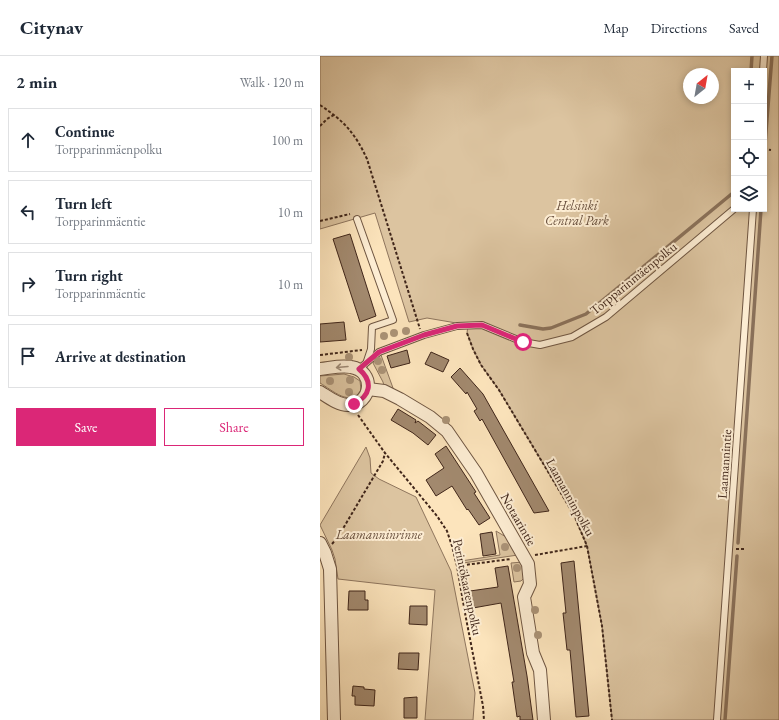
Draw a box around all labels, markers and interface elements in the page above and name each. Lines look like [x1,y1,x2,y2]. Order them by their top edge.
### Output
text: Citynav [20,15,83,40]
text: Map [603,19,629,37]
text: Directions [651,19,707,37]
text: Saved [729,19,759,37]
north arrow [683,68,719,104]
map controls [731,68,767,212]
button: + [731,68,767,104]
text: 2 min [16,71,57,93]
text: Walk · 120 m [240,74,304,91]
button: − [731,104,767,140]
text: Continue [55,122,115,141]
icon: ahead [17,129,39,151]
text: 100 m [272,132,303,149]
button: locate [731,140,767,176]
text: Torpparinmäenpolku [55,141,162,158]
button: layers [731,176,767,212]
text: Turn left [55,194,112,213]
park label: Helsinki Central Park [545,197,609,229]
icon: left [17,201,39,223]
text: 10 m [278,204,303,221]
text: Torpparinmäentie [55,213,146,230]
street label: Torpparinmäenpolku [586,238,680,319]
text: Turn right [55,266,123,285]
icon: right [17,273,39,295]
text: 10 m [278,276,303,293]
text: Torpparinmäentie [55,285,146,302]
route start [514,333,532,351]
icon: arrive [17,345,39,367]
text: Arrive at destination [55,347,186,366]
one-way arrow [336,364,349,371]
route end [345,395,363,413]
button: Save [16,408,156,446]
button: Share [164,408,304,446]
street label: Laamannintie [714,429,735,499]
street label: Laamanninpolku [542,455,599,539]
street label: Notaarintie [497,490,540,549]
park label: Laamanninrinne [335,526,423,543]
street label: Perintökaarenpolku [449,537,486,637]

